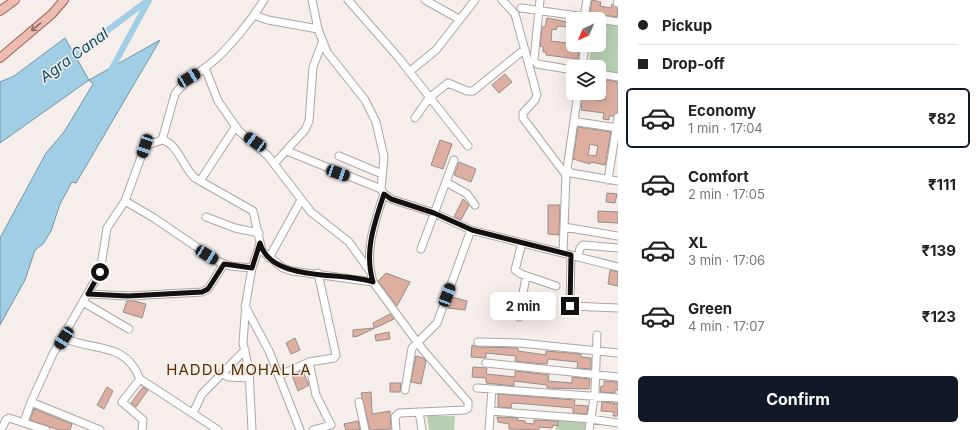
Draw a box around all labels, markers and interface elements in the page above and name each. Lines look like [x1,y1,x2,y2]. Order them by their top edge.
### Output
north arrow [566,12,606,52]
map controls [566,12,606,100]
text: Pickup [662,16,712,35]
one-way arrow [32,22,42,31]
water label: Agra Canal [35,24,112,87]
text: Drop-off [662,54,725,73]
button: layers [566,60,606,100]
car [176,67,202,89]
icon: car [640,100,676,136]
text: Economy [688,101,756,120]
text: ₹82 [928,109,956,128]
text: 1 min · 17:04 [688,120,763,136]
car [242,130,268,154]
car [135,133,155,159]
car [325,163,351,183]
icon: car [640,166,676,202]
text: Comfort [688,167,749,186]
text: ₹111 [928,175,956,194]
text: 2 min · 17:05 [688,186,765,202]
icon: car [640,232,676,268]
text: XL [688,233,708,252]
text: ₹139 [922,241,956,260]
car [194,244,220,266]
text: 3 min · 17:06 [688,252,765,268]
route start [91,263,109,281]
car [437,282,457,308]
callout: 2 min [490,292,556,320]
route end [561,297,579,315]
text: 2 min [506,298,540,314]
icon: car [640,298,676,334]
text: Green [688,299,732,318]
text: ₹123 [922,307,956,326]
text: 4 min · 17:07 [688,318,765,334]
car [52,325,76,351]
district label: HADDU MOHALLA [166,360,312,379]
button: Confirm [638,376,958,422]

